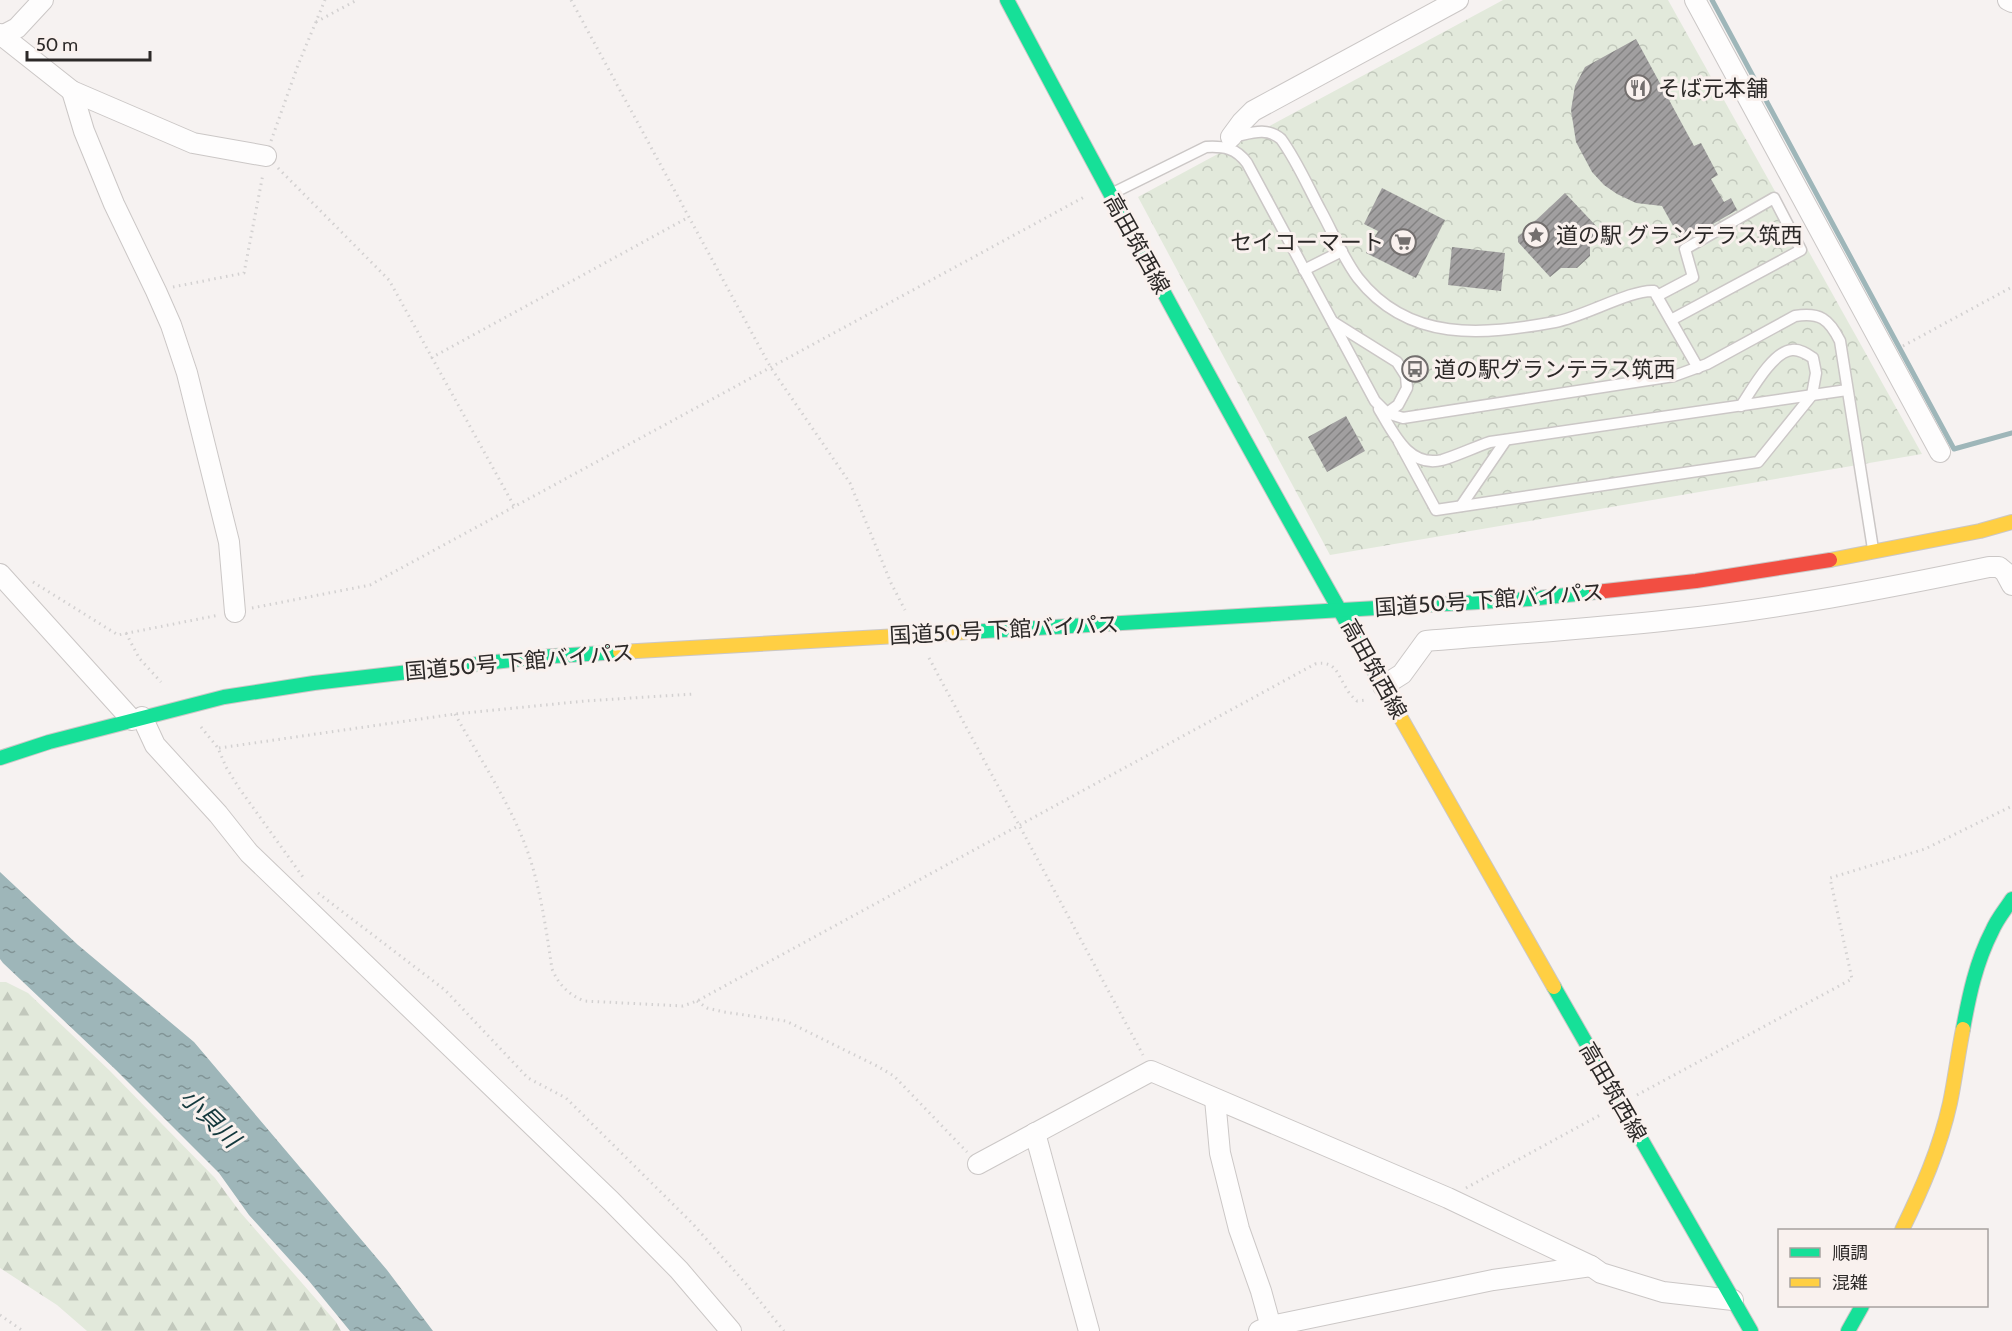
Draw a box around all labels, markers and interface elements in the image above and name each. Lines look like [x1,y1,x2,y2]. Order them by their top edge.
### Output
scale bar [27,24,150,62]
text: 50 m [36,34,78,56]
restaurant icon: そば元本舗 [1623,73,1653,103]
place label: そば元本舗 [1658,75,1768,102]
street label: 高田筑西線 [1099,189,1175,299]
place icon: 道の駅 グランテラス筑西 [1521,220,1551,250]
place label: 道の駅 グランテラス筑西 [1556,222,1803,249]
supermarket icon: セイコーマート [1388,227,1418,257]
place label: セイコーマート [1230,229,1384,256]
bus stop icon: 道の駅グランテラス筑西 [1400,354,1430,384]
place label: 道の駅グランテラス筑西 [1434,356,1676,383]
street label: 国道50号 下館バイパス [1373,579,1605,621]
street label: 国道50号 下館バイパス [889,611,1119,649]
street label: 高田筑西線 [1336,614,1412,724]
street label: 国道50号 下館バイパス [403,639,635,685]
street label: 高田筑西線 [1574,1038,1652,1146]
water label: 小貝川 [174,1083,248,1156]
legend [1778,1229,1988,1307]
text: 順調 [1832,1242,1868,1264]
text: 混雑 [1832,1272,1868,1294]

